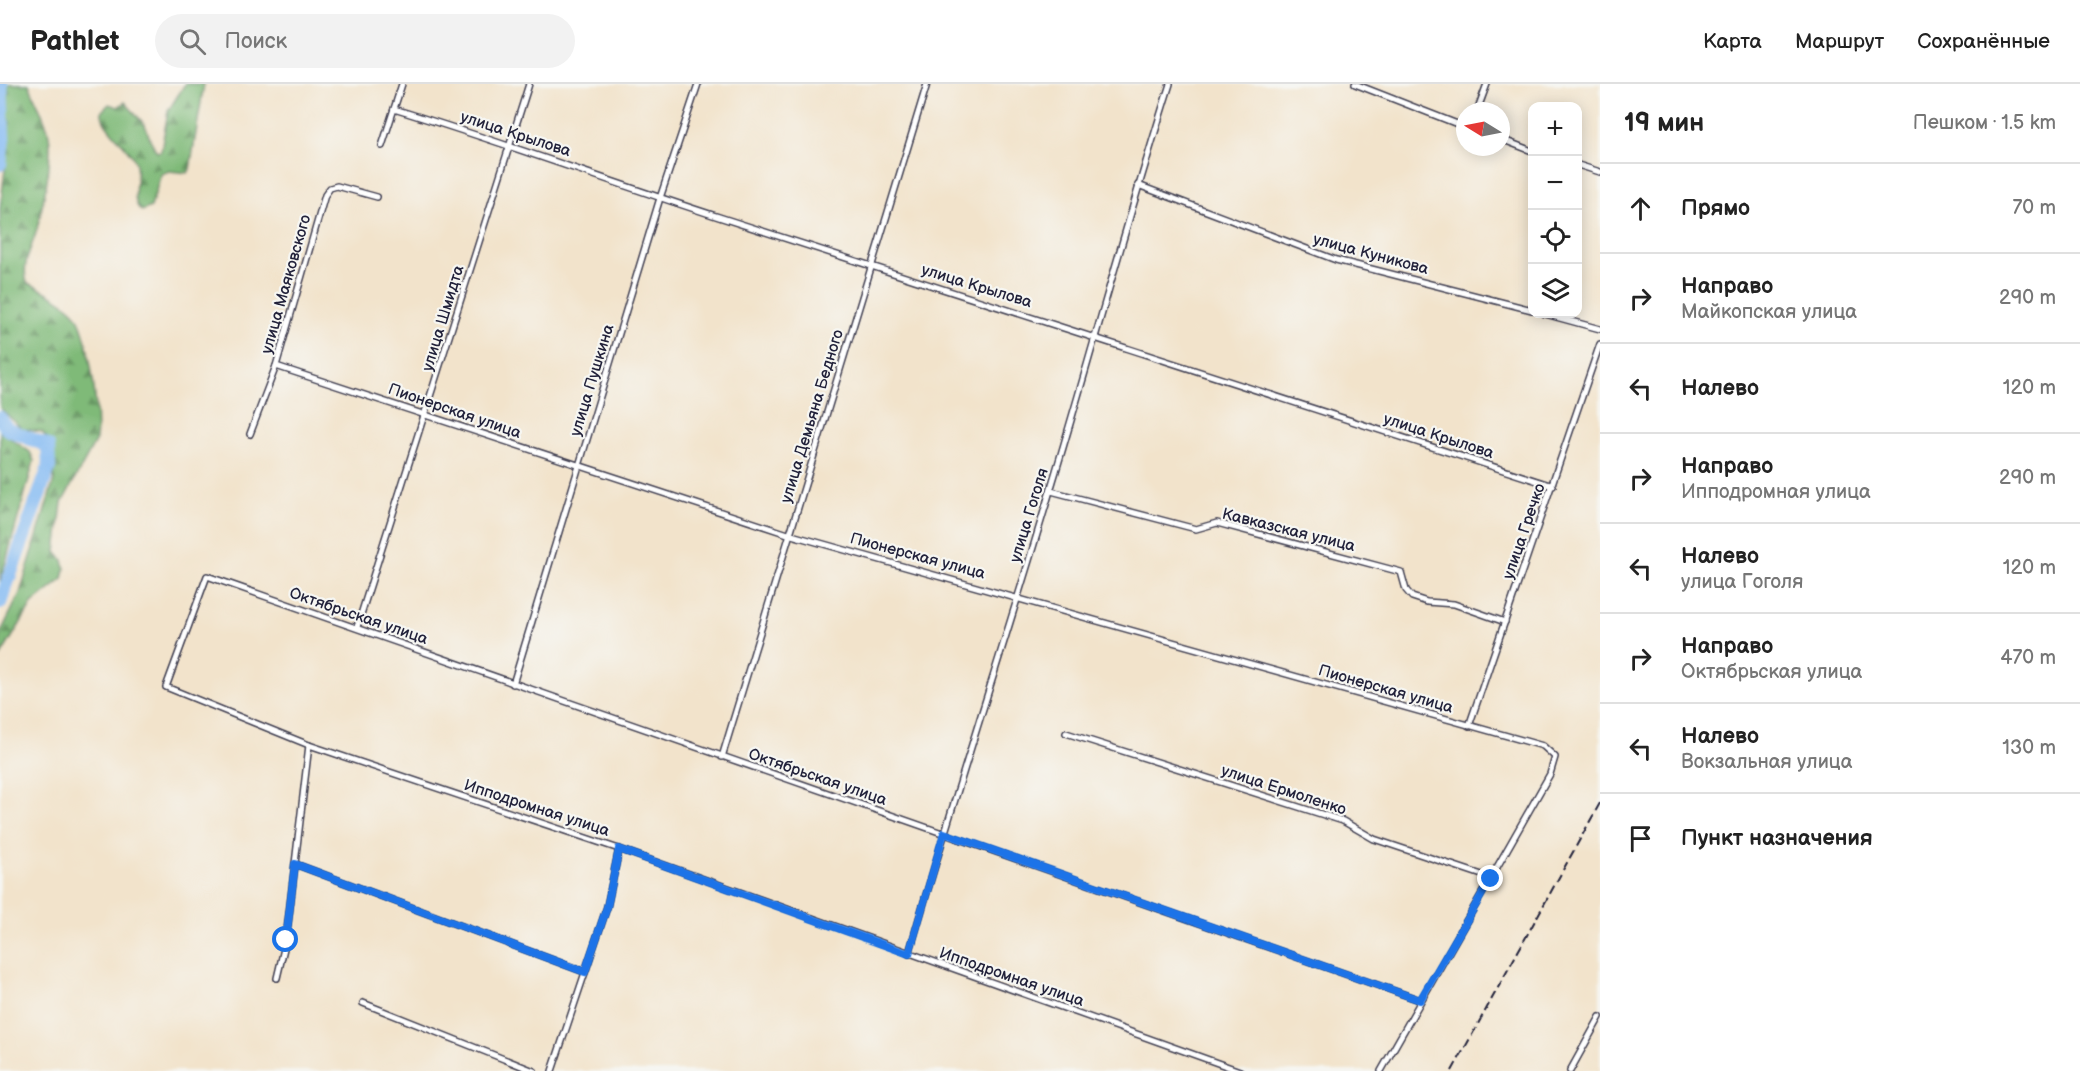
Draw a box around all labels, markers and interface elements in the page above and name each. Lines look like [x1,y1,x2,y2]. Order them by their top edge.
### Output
search box [155,14,575,68]
text: Pathlet [30,25,119,58]
icon: search [176,25,209,58]
text: Поиск [224,28,287,55]
text: Карта [1703,29,1762,54]
text: Маршрут [1795,29,1884,54]
text: Сохранённые [1917,29,2050,54]
north arrow [1456,102,1510,156]
map controls [1528,102,1582,318]
button: + [1528,102,1582,156]
street label: улица Крылова [458,108,574,161]
text: 19 мин [1624,108,1704,139]
text: Пешком · 1.5 km [1913,111,2056,135]
button: − [1528,156,1582,210]
icon: ahead [1624,192,1657,225]
text: Прямо [1681,195,1750,222]
text: 70 m [2012,196,2056,220]
button: locate [1528,210,1582,264]
street label: улица Маяковского [257,213,315,356]
street label: улица Куникова [1311,230,1431,279]
street label: улица Крылова [919,261,1035,312]
street label: улица Шмидта [418,263,469,374]
button: layers [1528,264,1582,318]
text: Направо [1681,273,1773,300]
icon: right [1624,282,1657,315]
text: 290 m [1999,286,2056,310]
text: Майкопская улица [1681,300,1857,324]
street label: улица Пушкина [566,322,619,439]
street label: улица Демьяна Бедного [777,327,848,505]
icon: left [1624,372,1657,405]
text: Налево [1681,375,1759,402]
text: 120 m [2003,376,2056,400]
street label: Пионерская улица [386,380,524,443]
street label: улица Крылова [1381,410,1497,463]
text: Направо [1681,453,1773,480]
icon: right [1624,462,1657,495]
street label: улица Гоголя [1006,466,1053,565]
text: 290 m [1999,466,2056,490]
text: Ипподромная улица [1681,480,1871,504]
street label: улица Гречко [1499,481,1550,582]
street label: Кавказская улица [1220,505,1358,556]
street label: Пионерская улица [848,529,988,584]
text: Налево [1681,543,1759,570]
icon: left [1624,552,1657,585]
text: 120 m [2003,556,2056,580]
text: улица Гоголя [1681,570,1803,594]
street label: Октябрьская улица [287,584,431,649]
text: Направо [1681,633,1773,660]
icon: right [1624,642,1657,675]
text: 470 m [2000,646,2056,670]
text: Октябрьская улица [1681,660,1862,684]
street label: Пионерская улица [1316,661,1456,718]
text: Налево [1681,723,1759,750]
icon: left [1624,732,1657,765]
text: 130 m [2002,736,2056,760]
street label: Октябрьская улица [746,745,890,810]
text: Вокзальная улица [1681,750,1852,774]
street label: улица Ермоленко [1219,761,1348,820]
street label: Ипподромная улица [461,776,612,841]
icon: arrive [1624,822,1657,855]
text: Пункт назначения [1681,825,1873,852]
route end [1477,865,1503,891]
route start [272,926,298,952]
street label: Ипподромная улица [937,944,1087,1011]

